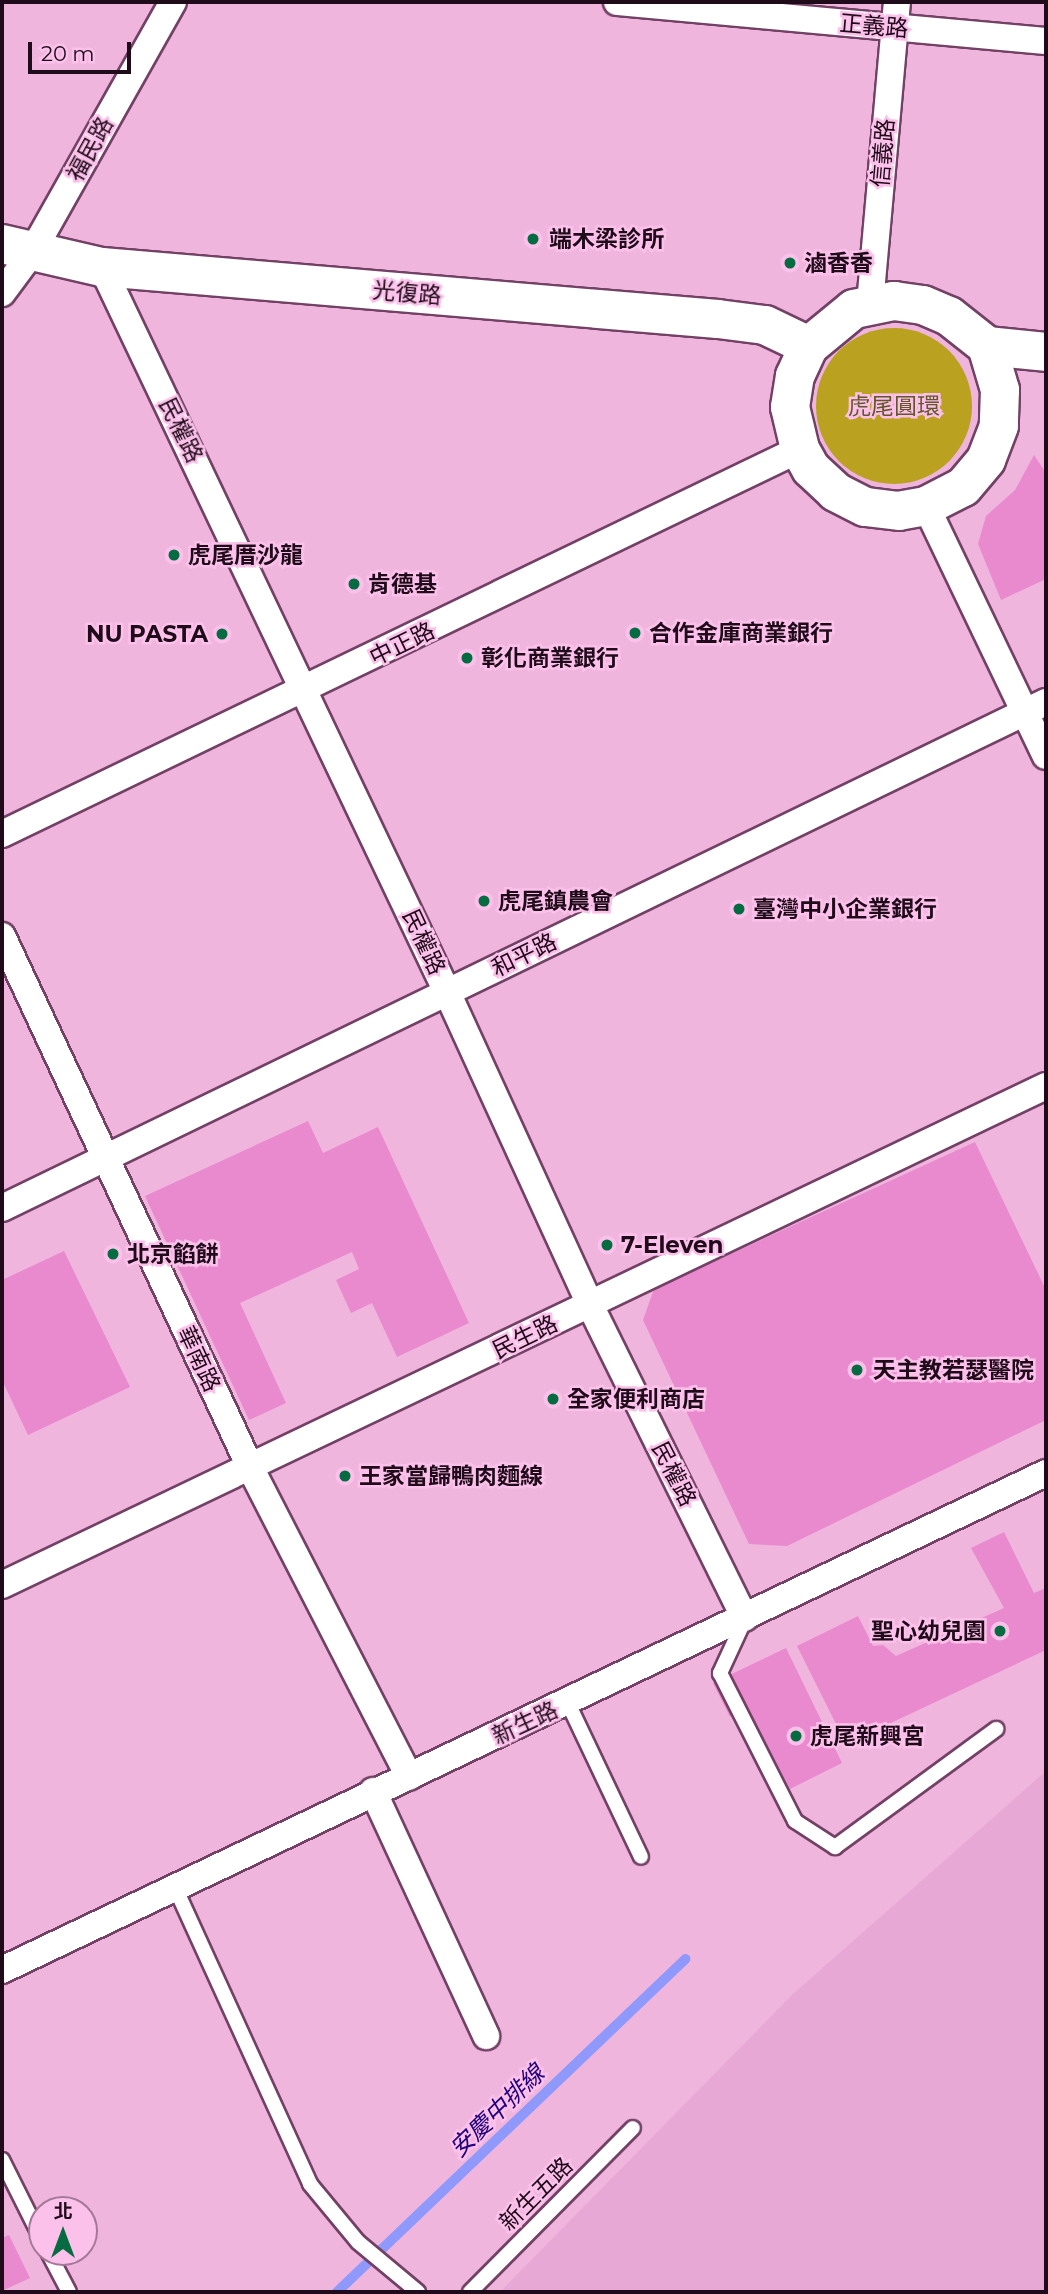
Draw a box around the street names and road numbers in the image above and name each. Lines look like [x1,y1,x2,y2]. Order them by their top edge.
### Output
street label: 正義路 [838,9,910,43]
street label: 福民路 [61,112,119,186]
street label: 信義路 [866,117,900,189]
street label: 光復路 [371,276,443,310]
street label: 民權路 [153,393,209,467]
street label: 中正路 [365,616,439,672]
street label: 民權路 [397,905,451,979]
street label: 和平路 [487,927,561,983]
street label: 民生路 [488,1309,562,1365]
street label: 華南路 [172,1322,226,1396]
street label: 民權路 [646,1437,702,1511]
street label: 新生路 [488,1696,562,1750]
street label: 新生五路 [494,2152,578,2236]

